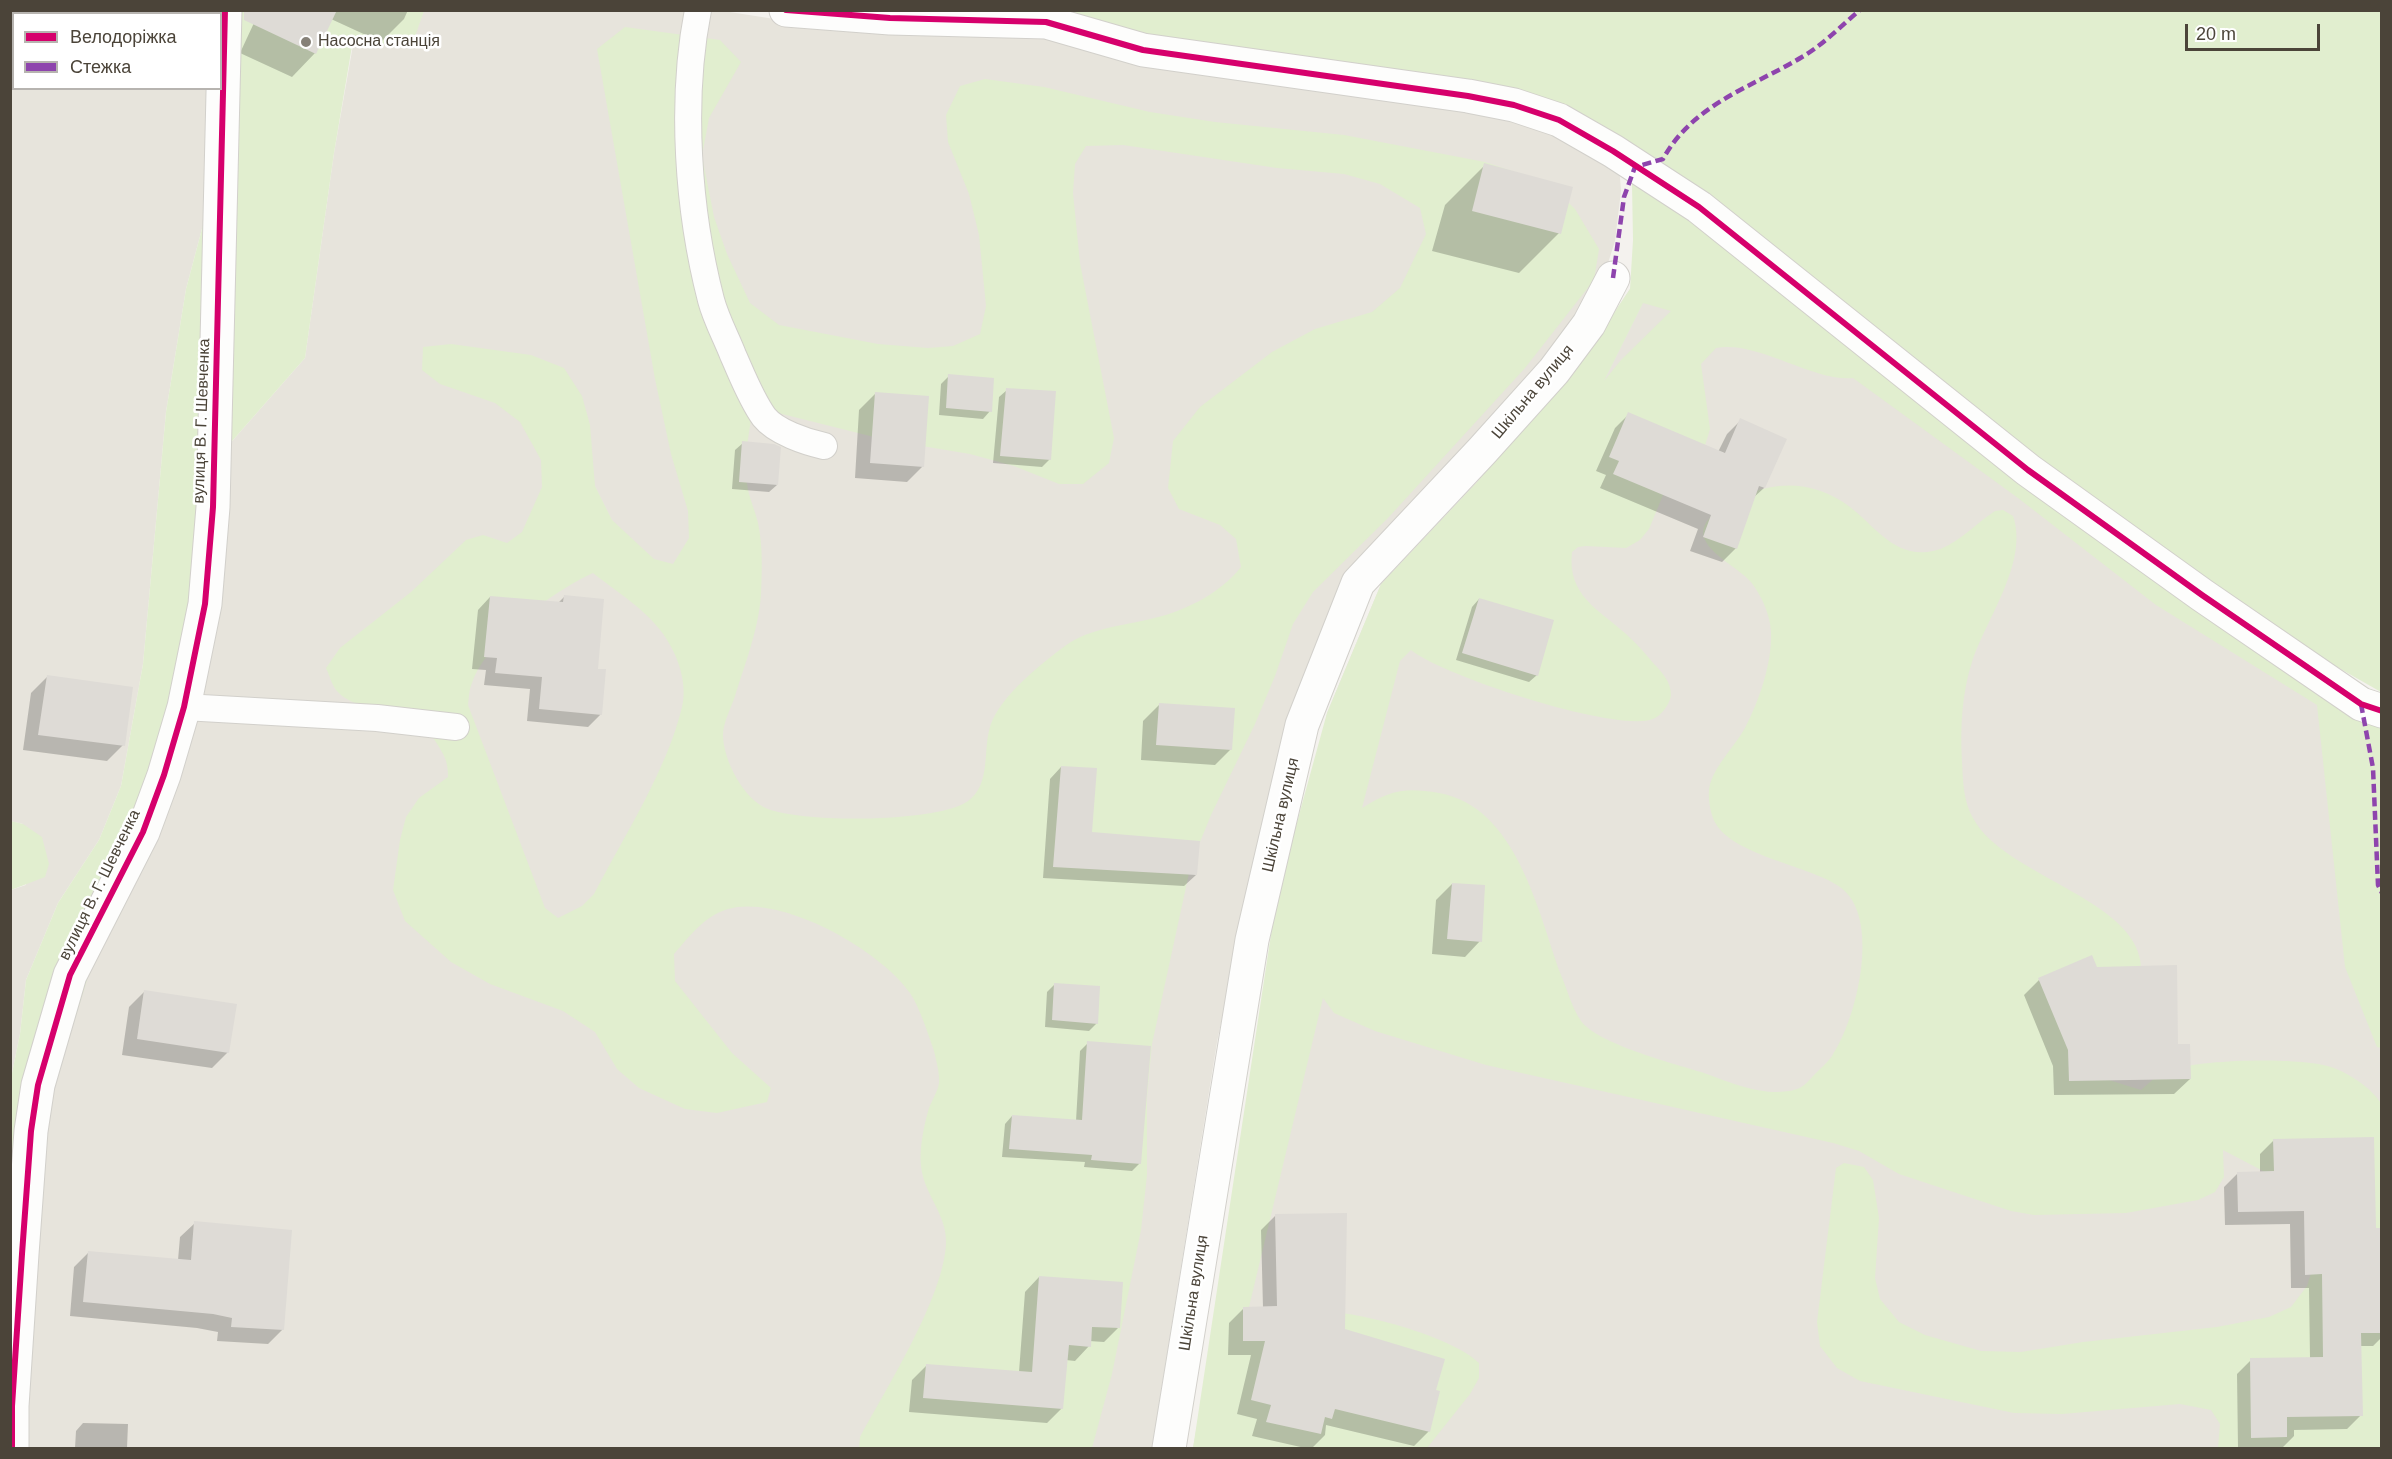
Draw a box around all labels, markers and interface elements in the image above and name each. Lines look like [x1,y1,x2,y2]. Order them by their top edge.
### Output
legend [12,12,222,90]
scale bar [2188,12,2323,50]
text: 20 m [2196,24,2236,44]
text: Велодоріжка [70,27,177,47]
place label: Насосна станція [318,32,440,52]
marker: Насосна станція [299,35,313,49]
text: Стежка [70,57,131,77]
street label: вулиця В. Г. Шевченка [190,338,214,504]
street label: Шкільна вулиця [1488,341,1578,443]
street label: Шкільна вулиця [1258,756,1304,874]
street label: вулиця В. Г. Шевченка [55,807,145,963]
street label: Шкільна вулиця [1175,1234,1213,1352]

